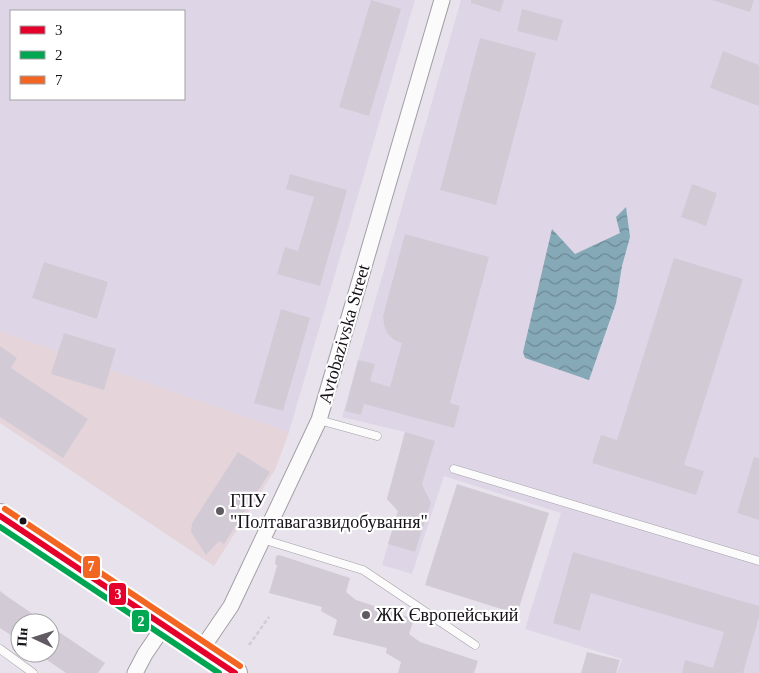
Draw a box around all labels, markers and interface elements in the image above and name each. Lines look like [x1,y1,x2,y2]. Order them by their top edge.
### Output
legend [10,10,185,100]
text: 3 [55,22,63,38]
text: 2 [55,47,63,63]
text: 7 [55,72,63,88]
street label: Avtobazivska Street [315,262,373,406]
place label: ГПУ "Полтавагазвидобування" [230,491,428,532]
marker: ГПУ "Полтавагазвидобування" [214,505,226,517]
unlabelled marker [18,516,28,526]
line badge: 7 [82,555,101,579]
text: 7 [88,559,95,574]
line badge: 3 [108,582,127,606]
text: 3 [115,587,122,602]
place label: ЖК Європейський [376,605,519,625]
line badge: 2 [131,609,150,633]
marker: ЖК Європейський [360,609,372,621]
north arrow [10,613,60,663]
text: 2 [138,614,145,629]
text: Пн [14,627,31,647]

